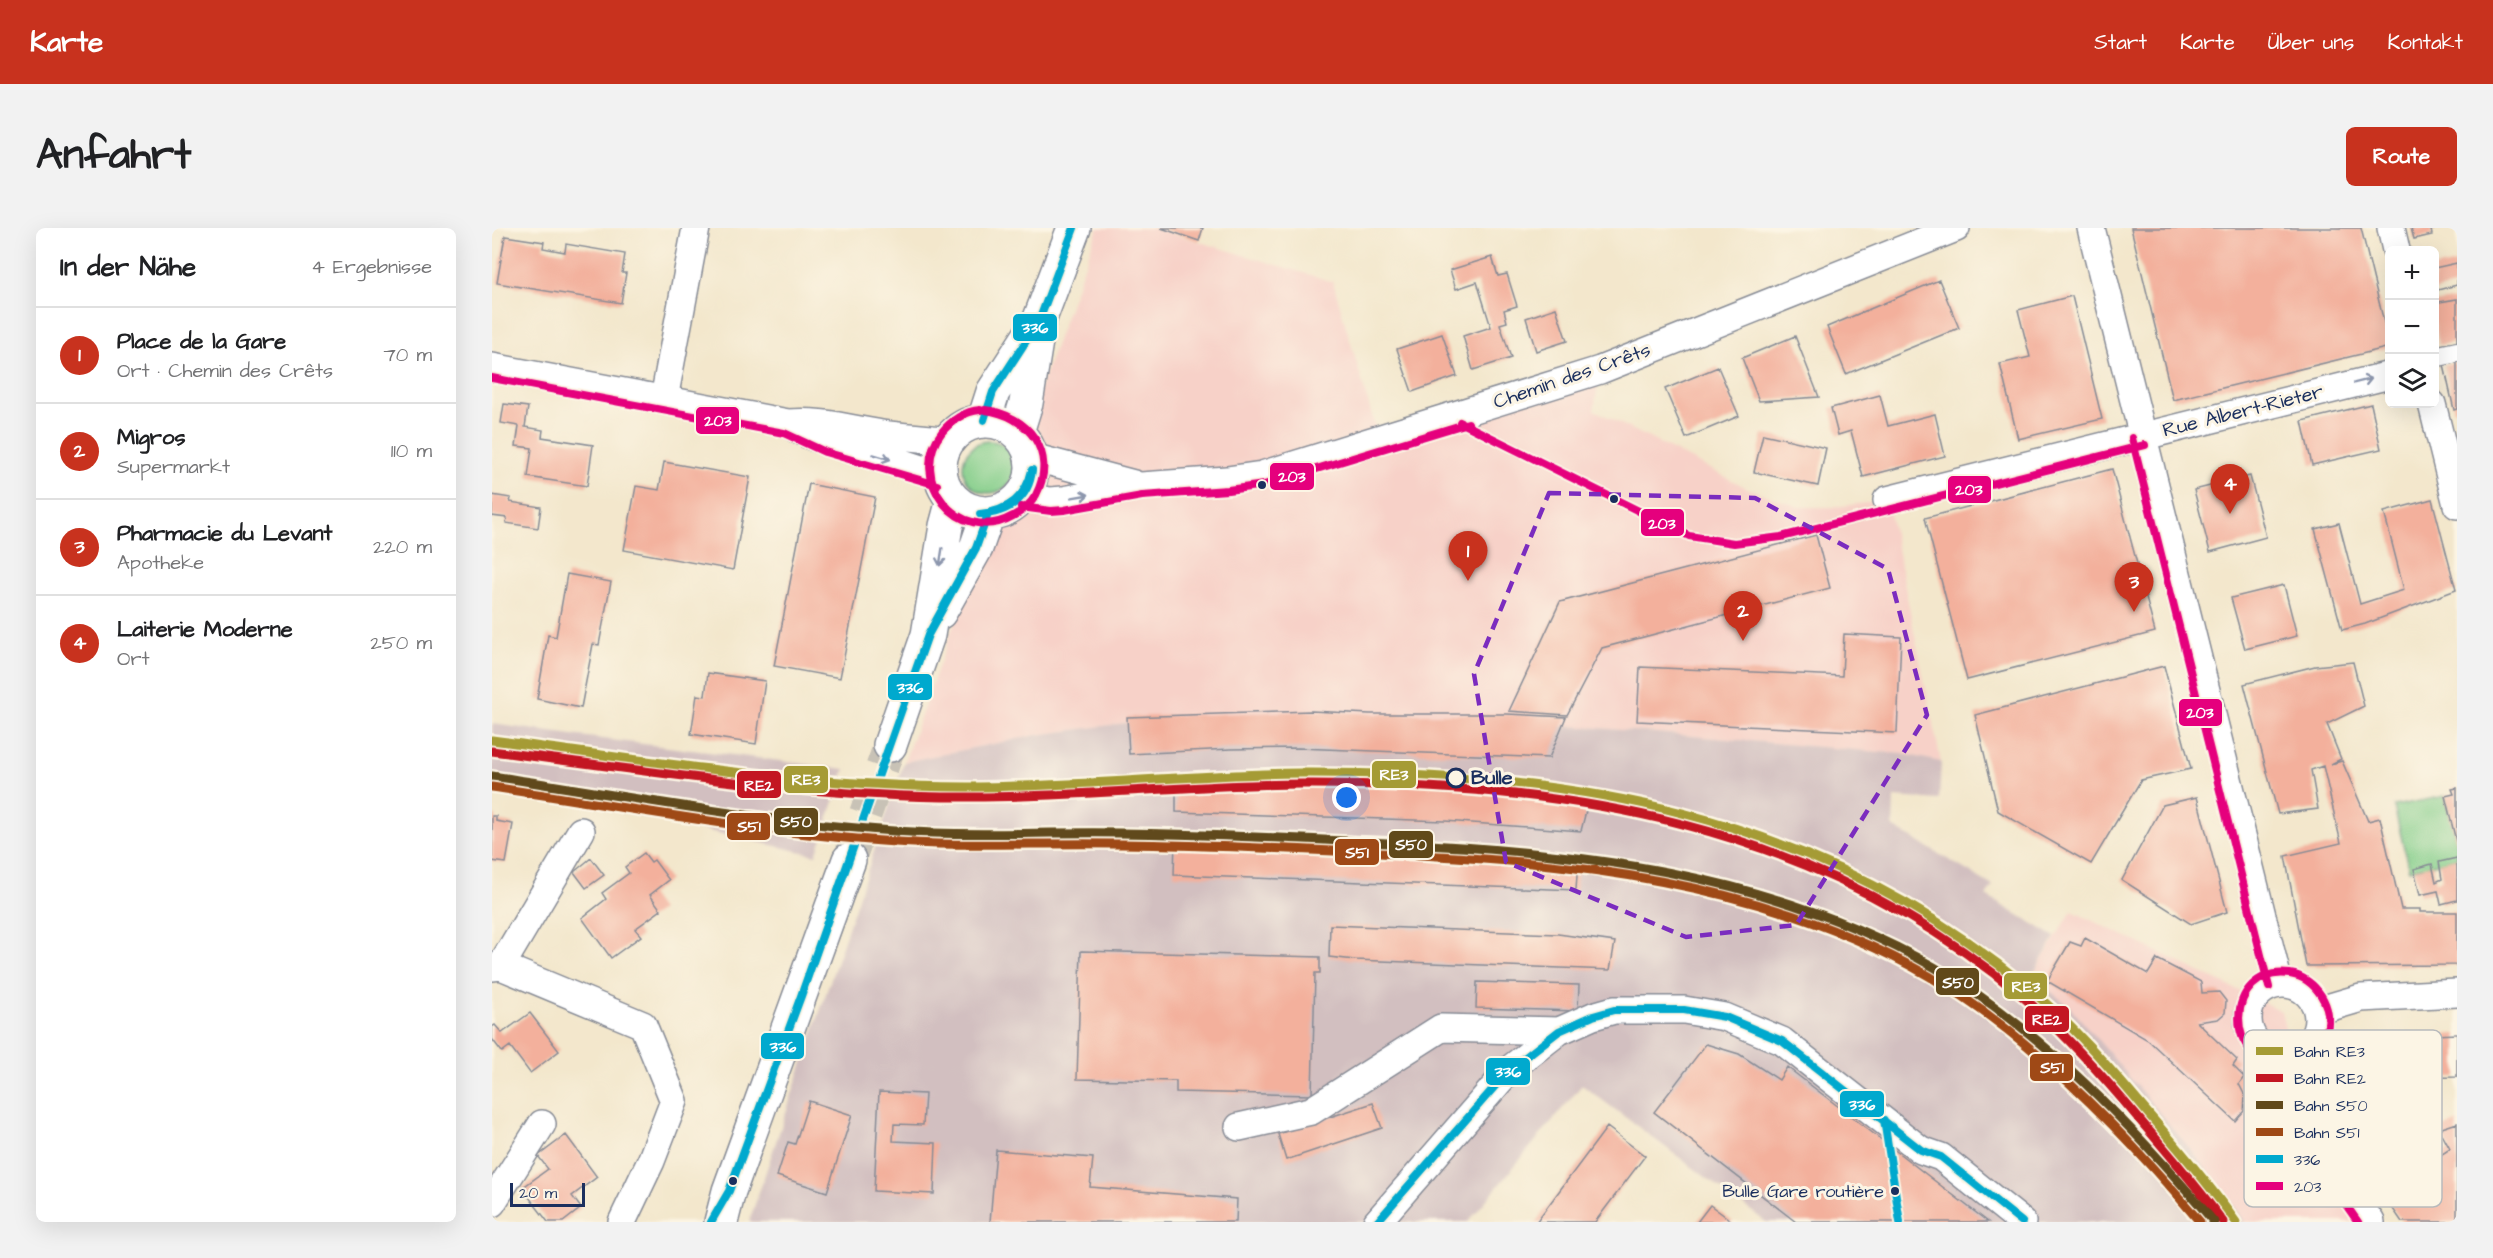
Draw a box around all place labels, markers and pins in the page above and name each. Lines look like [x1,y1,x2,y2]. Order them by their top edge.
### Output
pin: 4 [2210,464,2250,514]
unlabelled marker [1256,479,1268,491]
unlabelled marker [1608,493,1620,505]
pin: 1 [1448,532,1488,581]
pin: 3 [2114,562,2154,612]
pin: 2 [1724,592,1762,641]
place label: Bulle [1471,764,1513,792]
marker: Bulle [1446,768,1466,788]
unlabelled marker [727,1175,739,1187]
place label: Bulle Gare routière [1722,1179,1884,1204]
marker: Bulle Gare routière [1889,1185,1901,1197]

